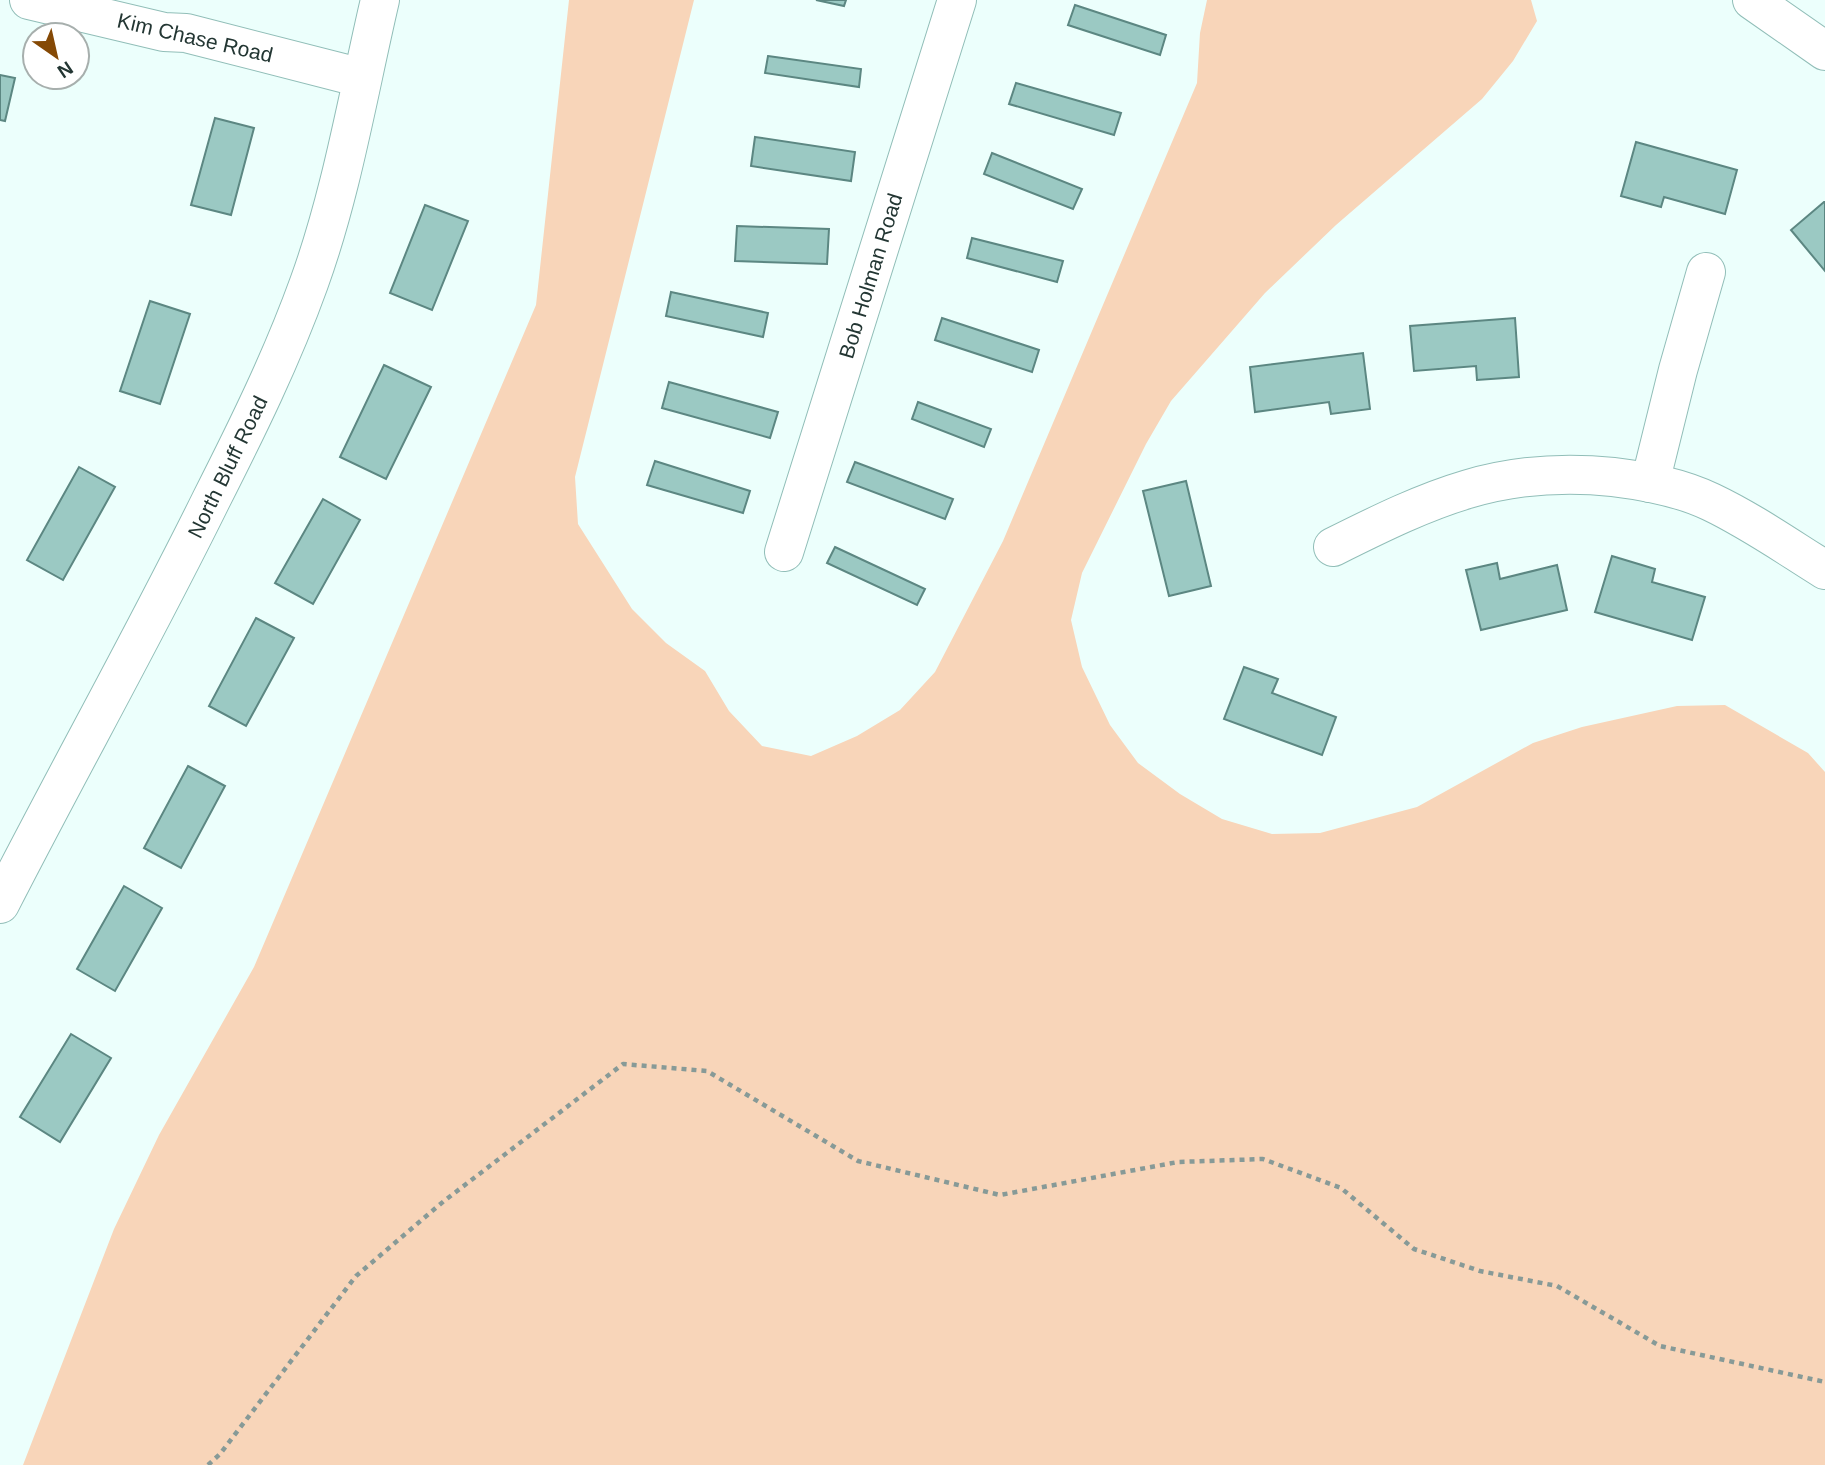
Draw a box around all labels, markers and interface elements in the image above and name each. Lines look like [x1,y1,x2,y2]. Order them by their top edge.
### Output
street label: Kim Chase Road [115,8,275,67]
north arrow [21,21,91,91]
text: N [54,57,77,82]
street label: Bob Holman Road [834,190,907,361]
street label: North Bluff Road [183,392,272,541]

